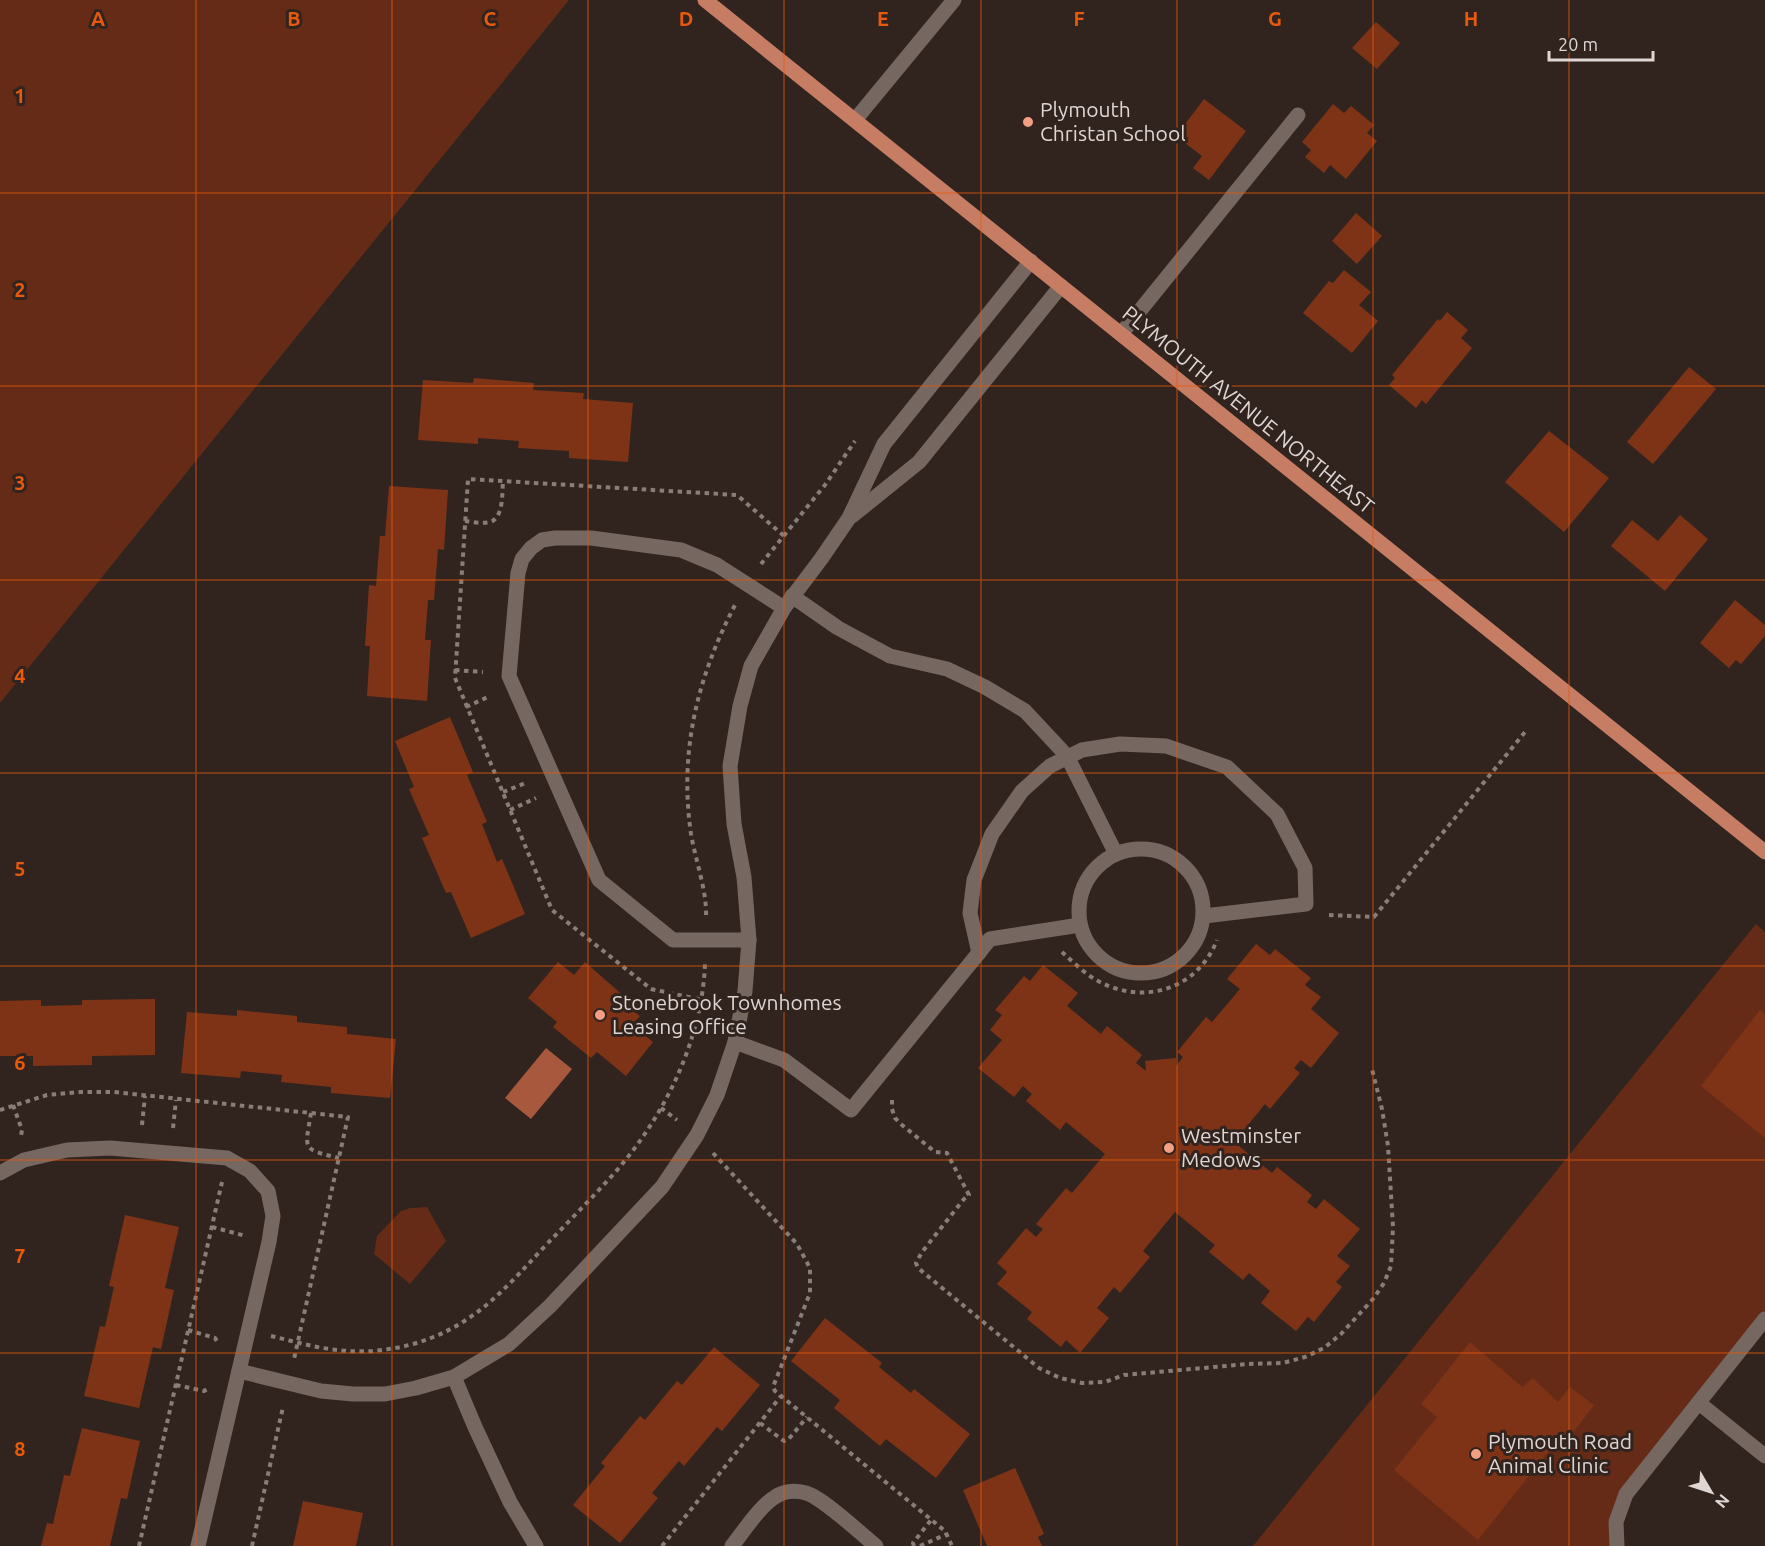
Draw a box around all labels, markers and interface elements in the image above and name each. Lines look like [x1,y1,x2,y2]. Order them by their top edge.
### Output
text: A [91,7,105,30]
text: B [287,7,301,30]
text: C [484,7,497,30]
text: D [679,7,693,30]
text: E [877,7,889,30]
text: F [1073,7,1085,30]
text: G [1268,7,1282,30]
text: H [1464,7,1478,30]
scale bar [1549,24,1652,62]
text: 20 m [1558,34,1598,54]
text: 1 [14,84,26,107]
place label: Plymouth Christan School [1040,97,1186,145]
marker: Plymouth Christan School [1021,115,1035,129]
text: 2 [14,278,26,301]
street label: PLYMOUTH AVENUE NORTHEAST [1118,300,1379,518]
text: 3 [14,471,26,494]
text: 4 [14,664,26,687]
text: 5 [14,857,26,880]
place label: Stonebrook Townhomes Leasing Office [612,990,842,1038]
marker: Stonebrook Townhomes Leasing Office [593,1008,607,1022]
text: 6 [14,1051,26,1074]
place label: Westminster Medows [1181,1123,1301,1171]
marker: Westminster Medows [1162,1141,1176,1155]
text: 7 [14,1244,26,1267]
place label: Plymouth Road Animal Clinic [1488,1429,1632,1477]
text: 8 [14,1437,26,1460]
marker: Plymouth Road Animal Clinic [1469,1447,1483,1461]
north arrow [1681,1462,1741,1522]
text: N [1712,1491,1733,1512]

